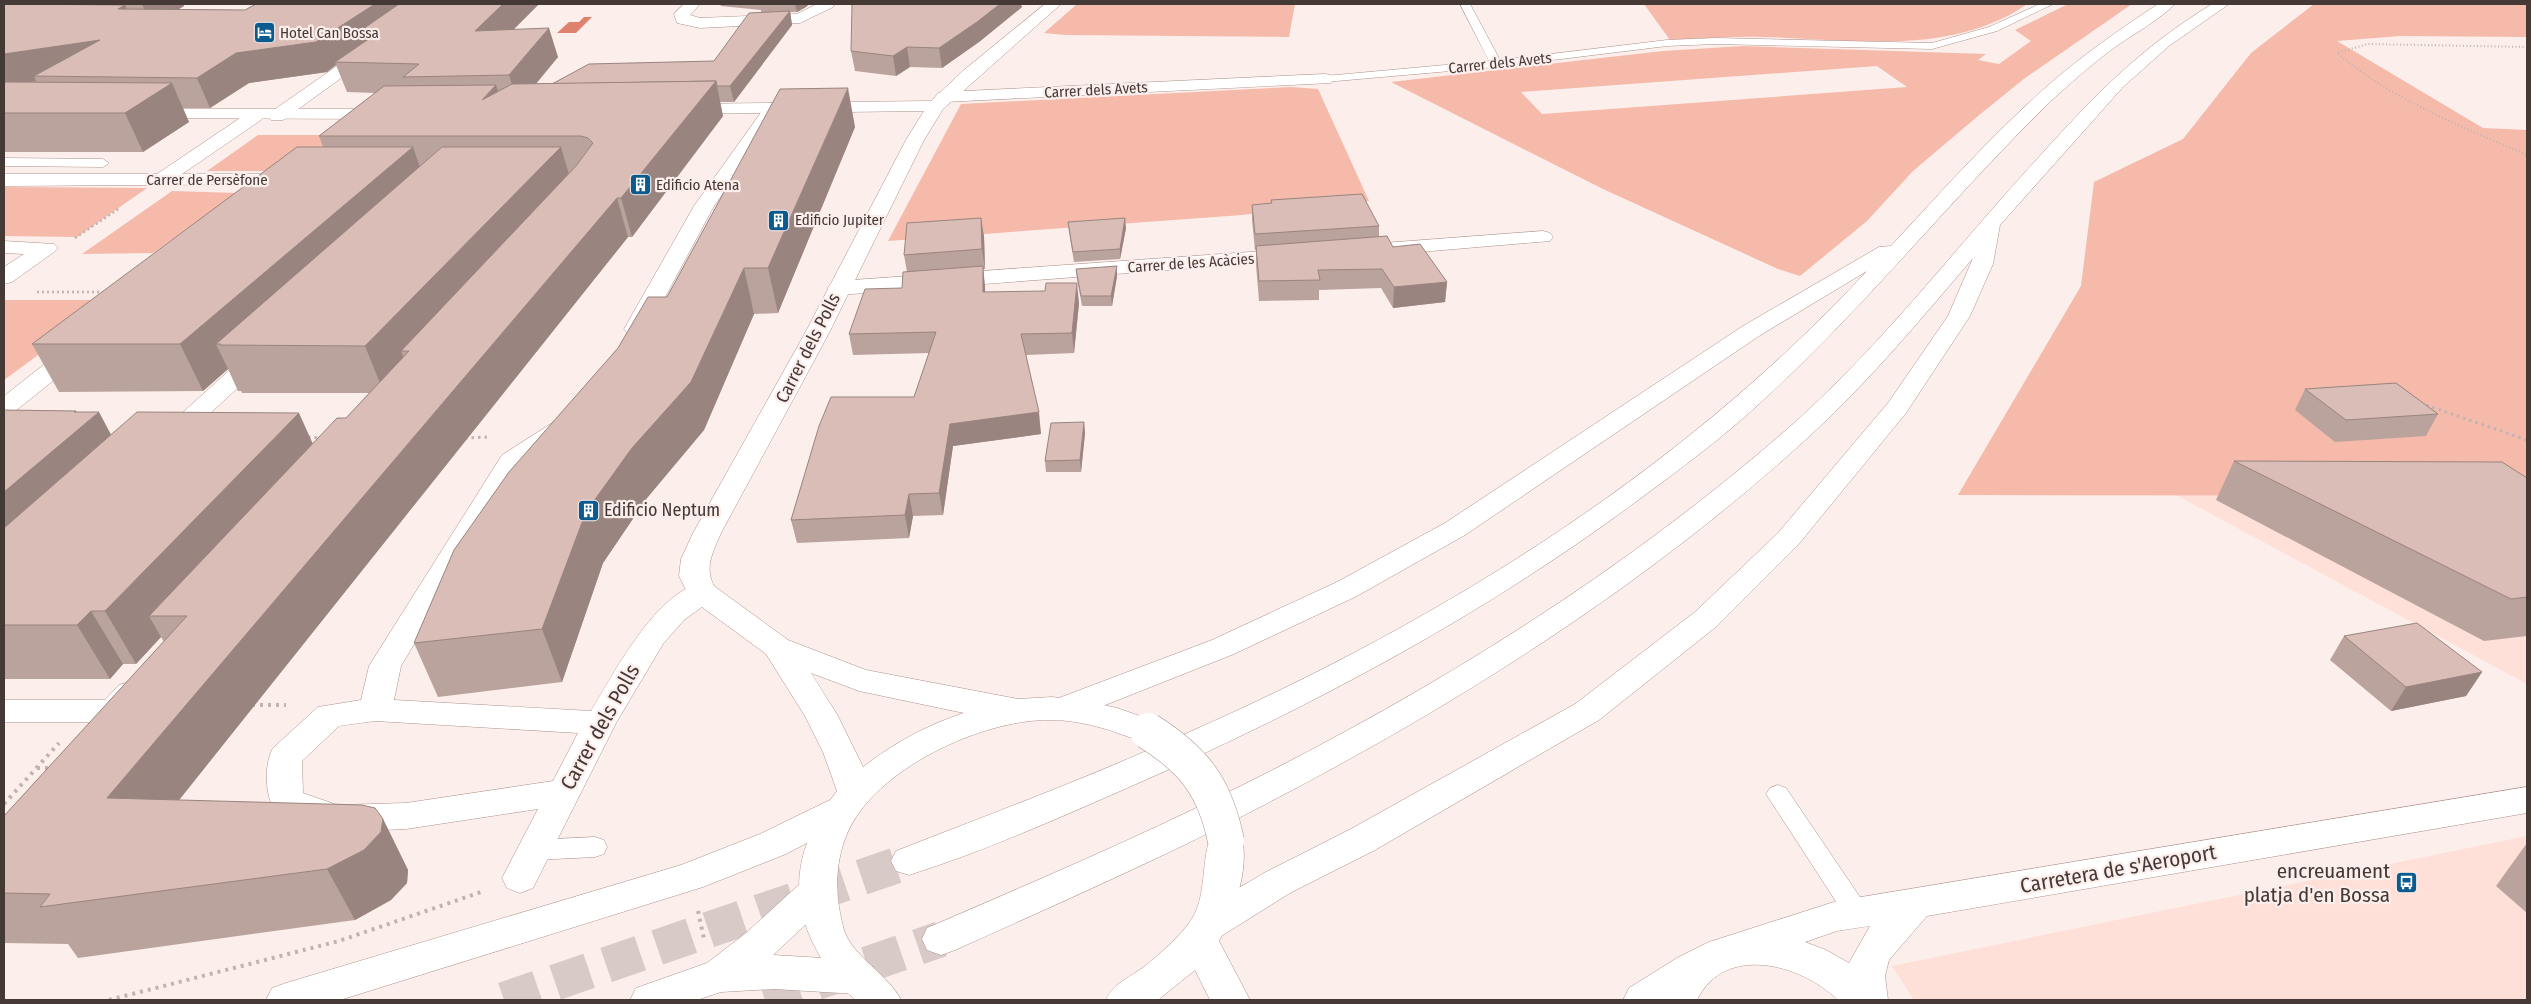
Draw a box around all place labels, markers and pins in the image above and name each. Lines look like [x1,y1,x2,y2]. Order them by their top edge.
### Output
hotel icon: Hotel Can Bossa [252,21,276,45]
place label: Hotel Can Bossa [280,24,379,42]
building icon: Edificio Atena [628,173,652,197]
place label: Edificio Atena [656,176,739,194]
building icon: Edificio Jupiter [767,208,791,232]
place label: Edificio Jupiter [795,211,885,229]
building icon: Edificio Neptum [576,498,600,522]
place label: Edificio Neptum [604,499,720,521]
place label: encreuament platja d'en Bossa [2244,858,2390,908]
bus stop icon: encreuament platja d'en Bossa [2394,871,2418,895]

